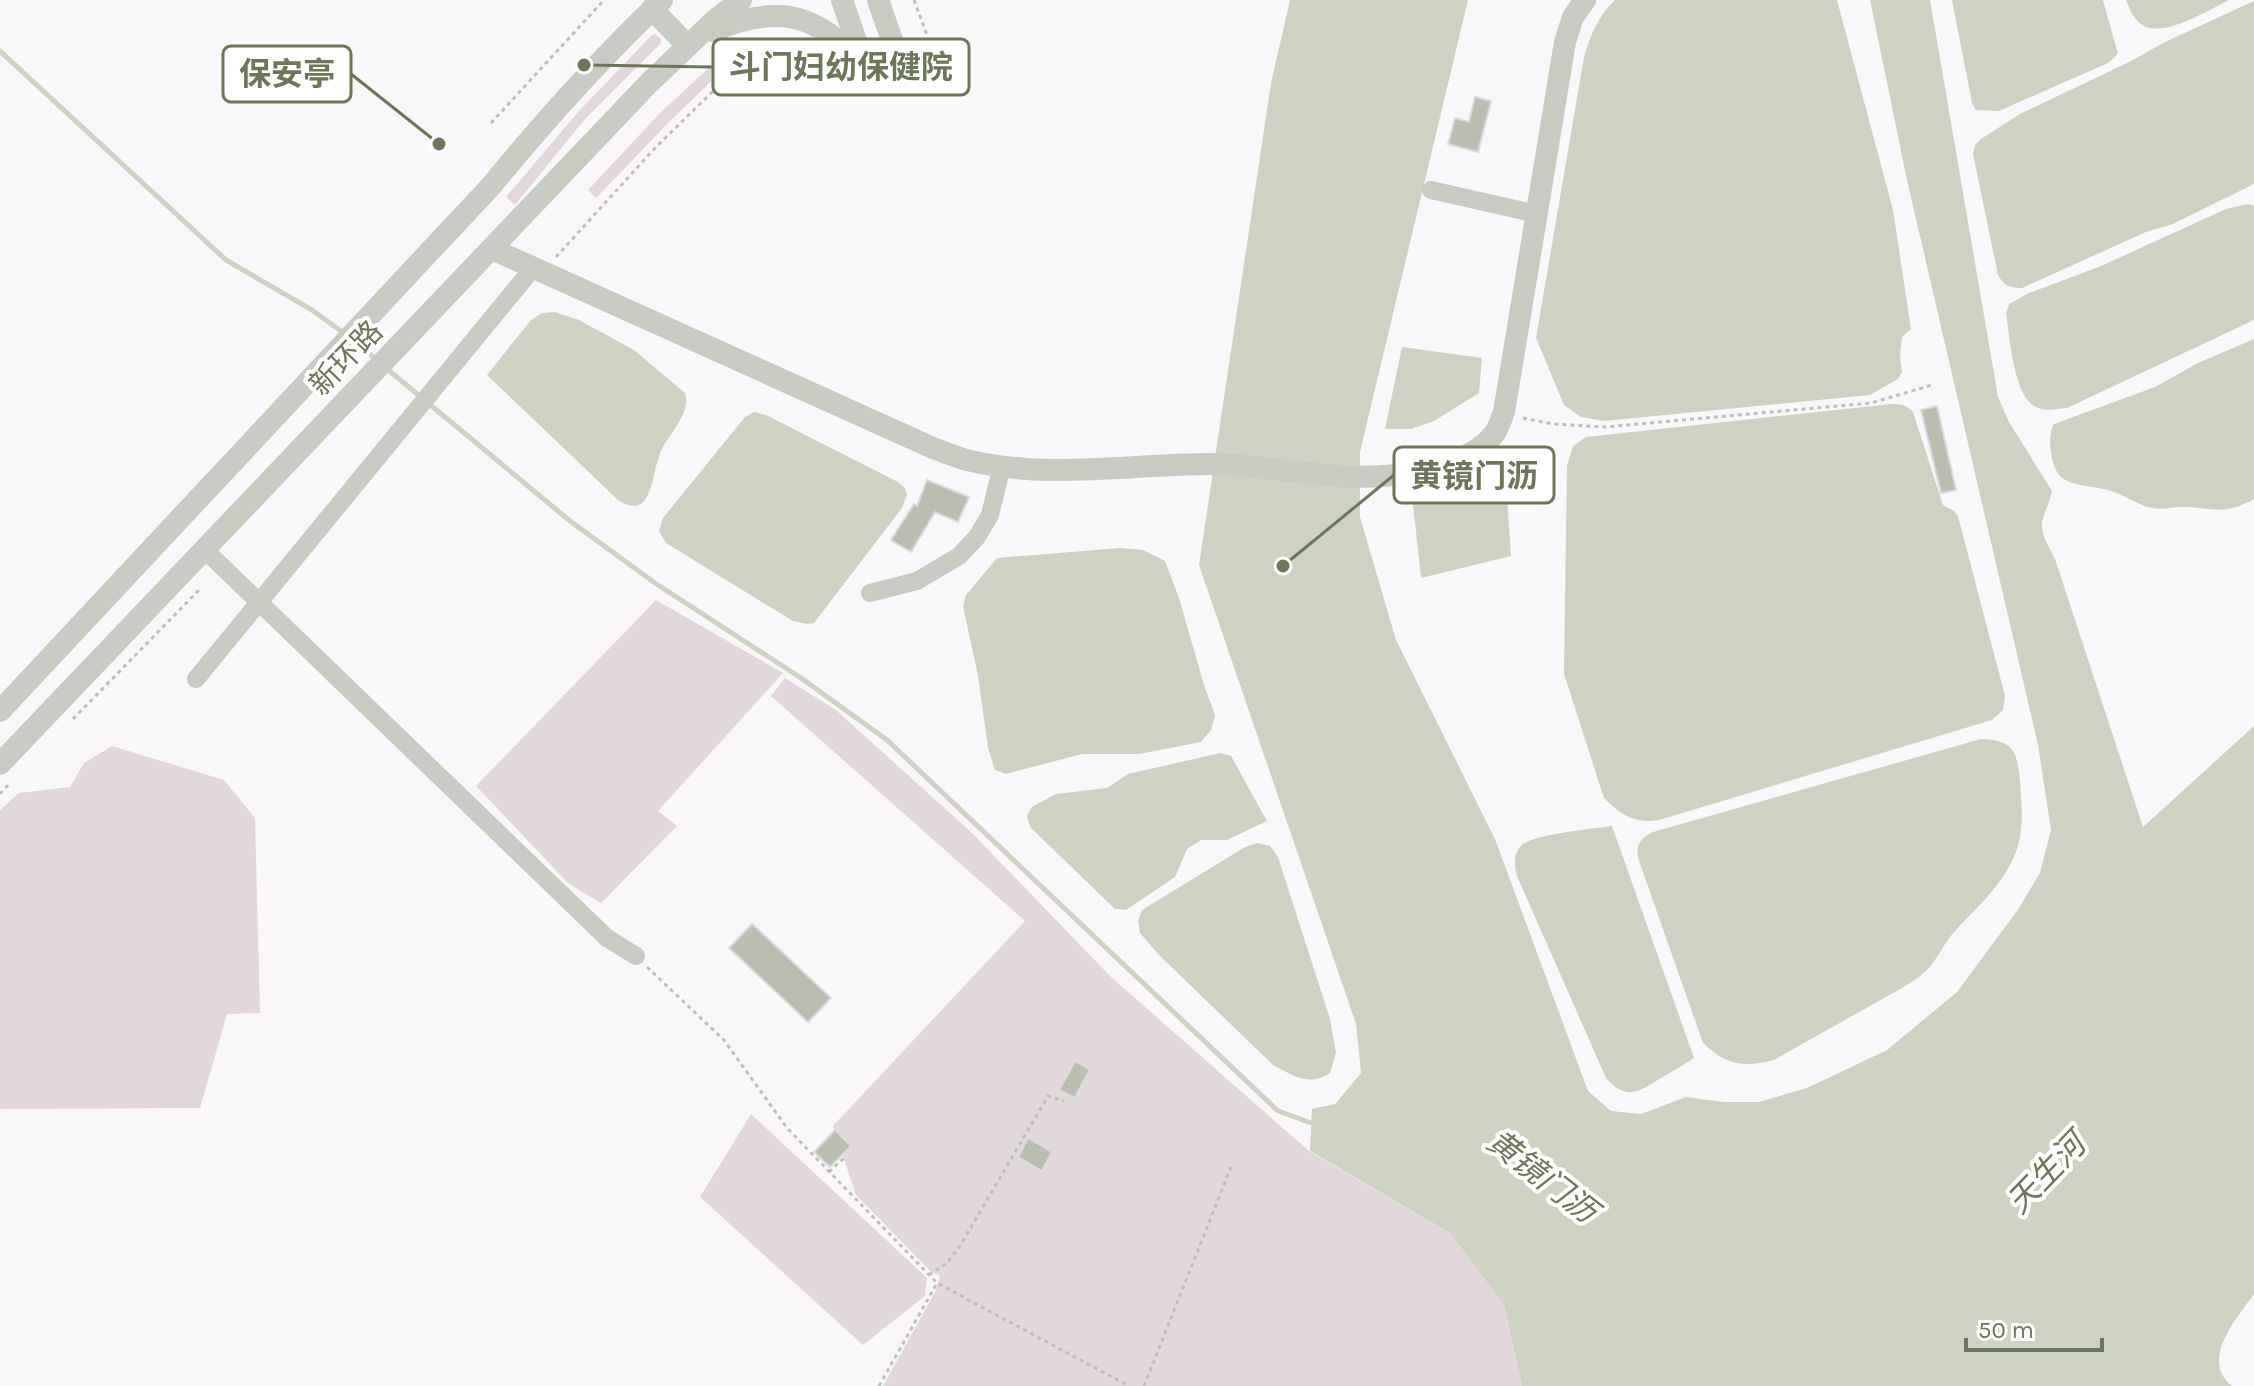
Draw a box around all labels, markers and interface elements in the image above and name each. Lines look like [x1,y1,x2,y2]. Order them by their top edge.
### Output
callout: 斗门妇幼保健院 [713,39,969,95]
callout: 保安亭 [223,46,351,102]
text: 斗门妇幼保健院 [729,49,953,86]
text: 保安亭 [239,56,335,93]
street label: 新环路 [302,313,390,403]
callout: 黄镜门沥 [1394,447,1554,503]
text: 黄镜门沥 [1410,458,1538,495]
water label: 黄镜门沥 [1480,1122,1607,1233]
water label: 天生河 [2000,1122,2097,1221]
scale bar [1966,1302,2102,1352]
text: 50 m [1978,1316,2034,1344]

